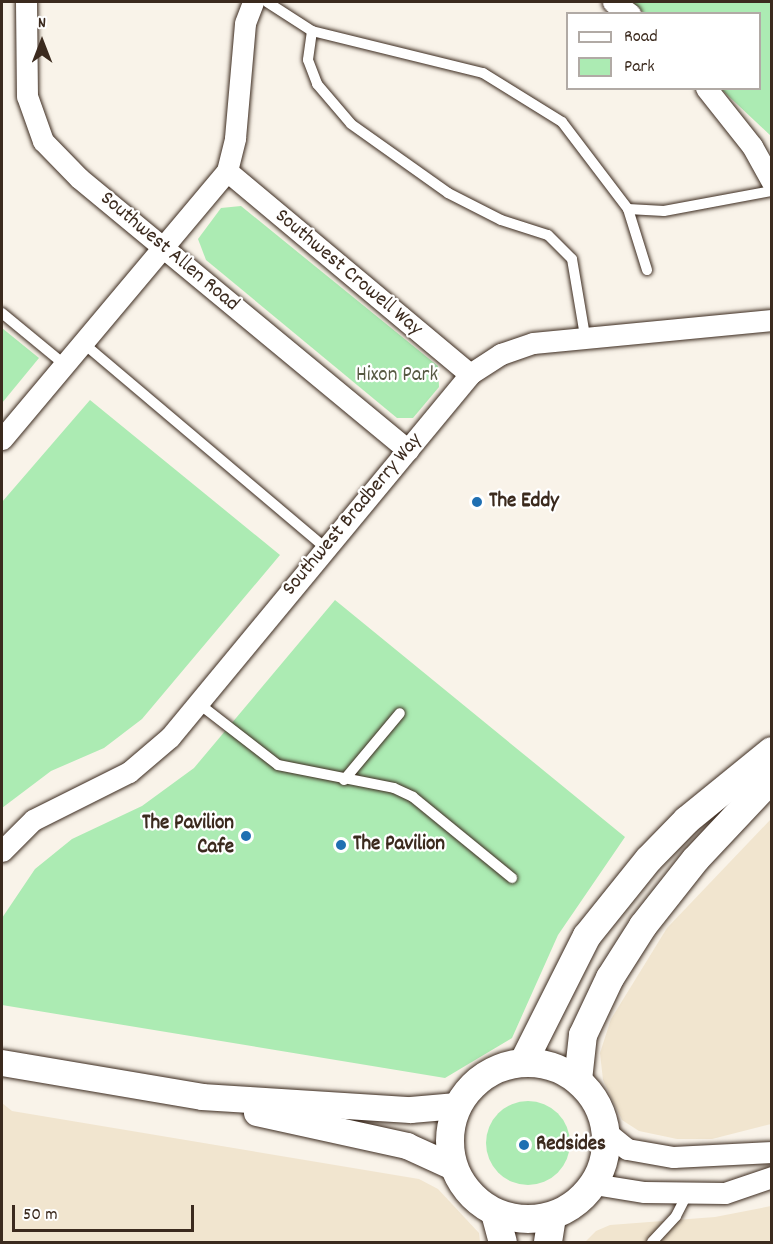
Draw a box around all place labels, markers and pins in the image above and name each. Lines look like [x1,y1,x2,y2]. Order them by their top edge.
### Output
place label: The Eddy [489,489,559,515]
marker: The Eddy [470,495,484,509]
place label: The Pavilion Cafe [142,811,234,861]
marker: The Pavilion Cafe [239,829,253,843]
place label: The Pavilion [353,832,445,858]
marker: The Pavilion [334,838,348,852]
place label: Redsides [536,1132,606,1158]
marker: Redsides [517,1138,531,1152]

